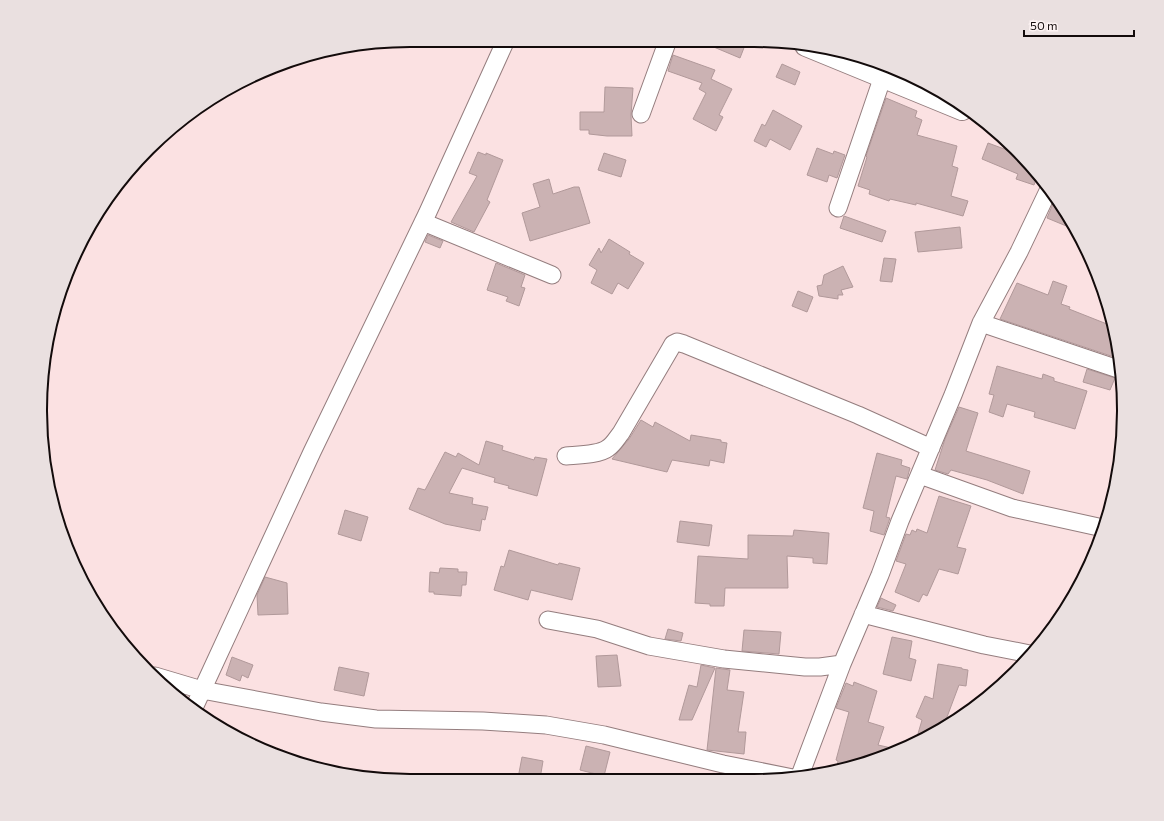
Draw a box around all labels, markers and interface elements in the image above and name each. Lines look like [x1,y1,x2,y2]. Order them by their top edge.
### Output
scale bar [1024,12,1134,38]
text: 50 m [1030,18,1058,32]

